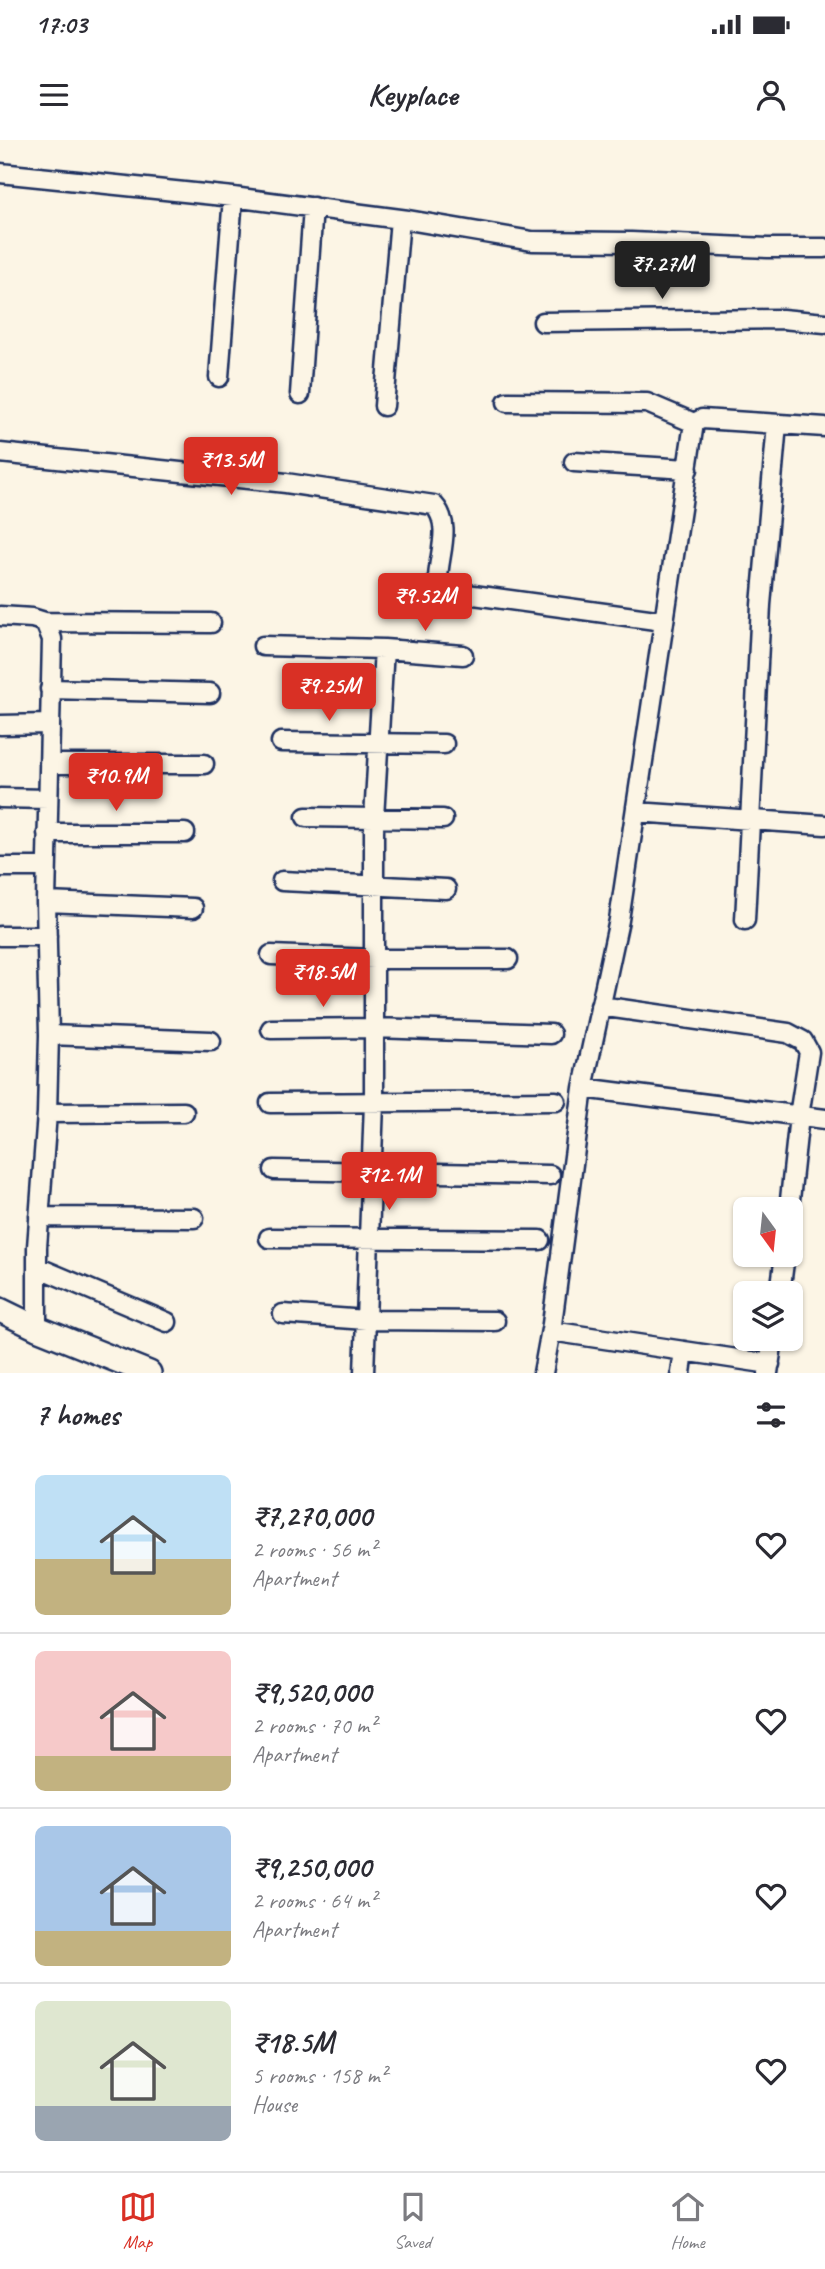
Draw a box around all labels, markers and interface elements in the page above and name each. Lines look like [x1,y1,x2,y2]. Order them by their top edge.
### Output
text: 17:03 [35,8,87,41]
text: Keyplace [368,74,457,115]
icon: menu [35,76,73,114]
icon: person [752,76,790,114]
pin: ₹7.27M [605,242,719,301]
text: ₹7.27M [631,249,693,278]
pin: ₹13.5M [174,438,288,497]
text: ₹13.5M [200,445,262,474]
pin: ₹9.52M [368,574,482,633]
text: ₹9.52M [394,581,456,610]
pin: ₹9.25M [272,664,386,723]
text: ₹9.25M [298,671,360,700]
pin: ₹10.9M [59,754,173,813]
text: ₹10.9M [85,761,147,790]
pin: ₹18.5M [266,950,380,1009]
text: ₹18.5M [292,957,354,986]
pin: ₹12.1M [332,1152,446,1212]
text: ₹12.1M [358,1160,420,1189]
north arrow [733,1197,803,1267]
map controls [733,1197,803,1351]
button: layers [733,1281,803,1351]
text: 7 homes [35,1396,120,1434]
icon: filters [752,1396,790,1434]
text: ₹7,270,000 [252,1497,372,1535]
icon: home [91,1503,175,1587]
icon: heart [752,1526,790,1564]
text: 2 rooms · 56 m² [252,1535,376,1564]
text: Apartment [252,1564,337,1593]
text: ₹9,520,000 [252,1673,371,1711]
icon: home [91,1679,175,1763]
icon: heart [752,1702,790,1740]
text: 2 rooms · 70 m² [252,1711,376,1740]
text: Apartment [252,1740,337,1769]
text: ₹9,250,000 [252,1848,371,1886]
icon: home [91,1854,175,1938]
icon: heart [752,1877,790,1915]
text: 2 rooms · 64 m² [252,1886,376,1915]
text: Apartment [252,1915,337,1944]
text: ₹18.5M [252,2023,333,2061]
icon: home [91,2029,175,2113]
icon: heart [752,2052,790,2090]
text: 5 rooms · 158 m² [252,2061,387,2090]
text: House [252,2090,297,2119]
tab: Map [119,2188,157,2254]
tab: Saved [394,2188,432,2254]
tab: Home [669,2188,707,2254]

